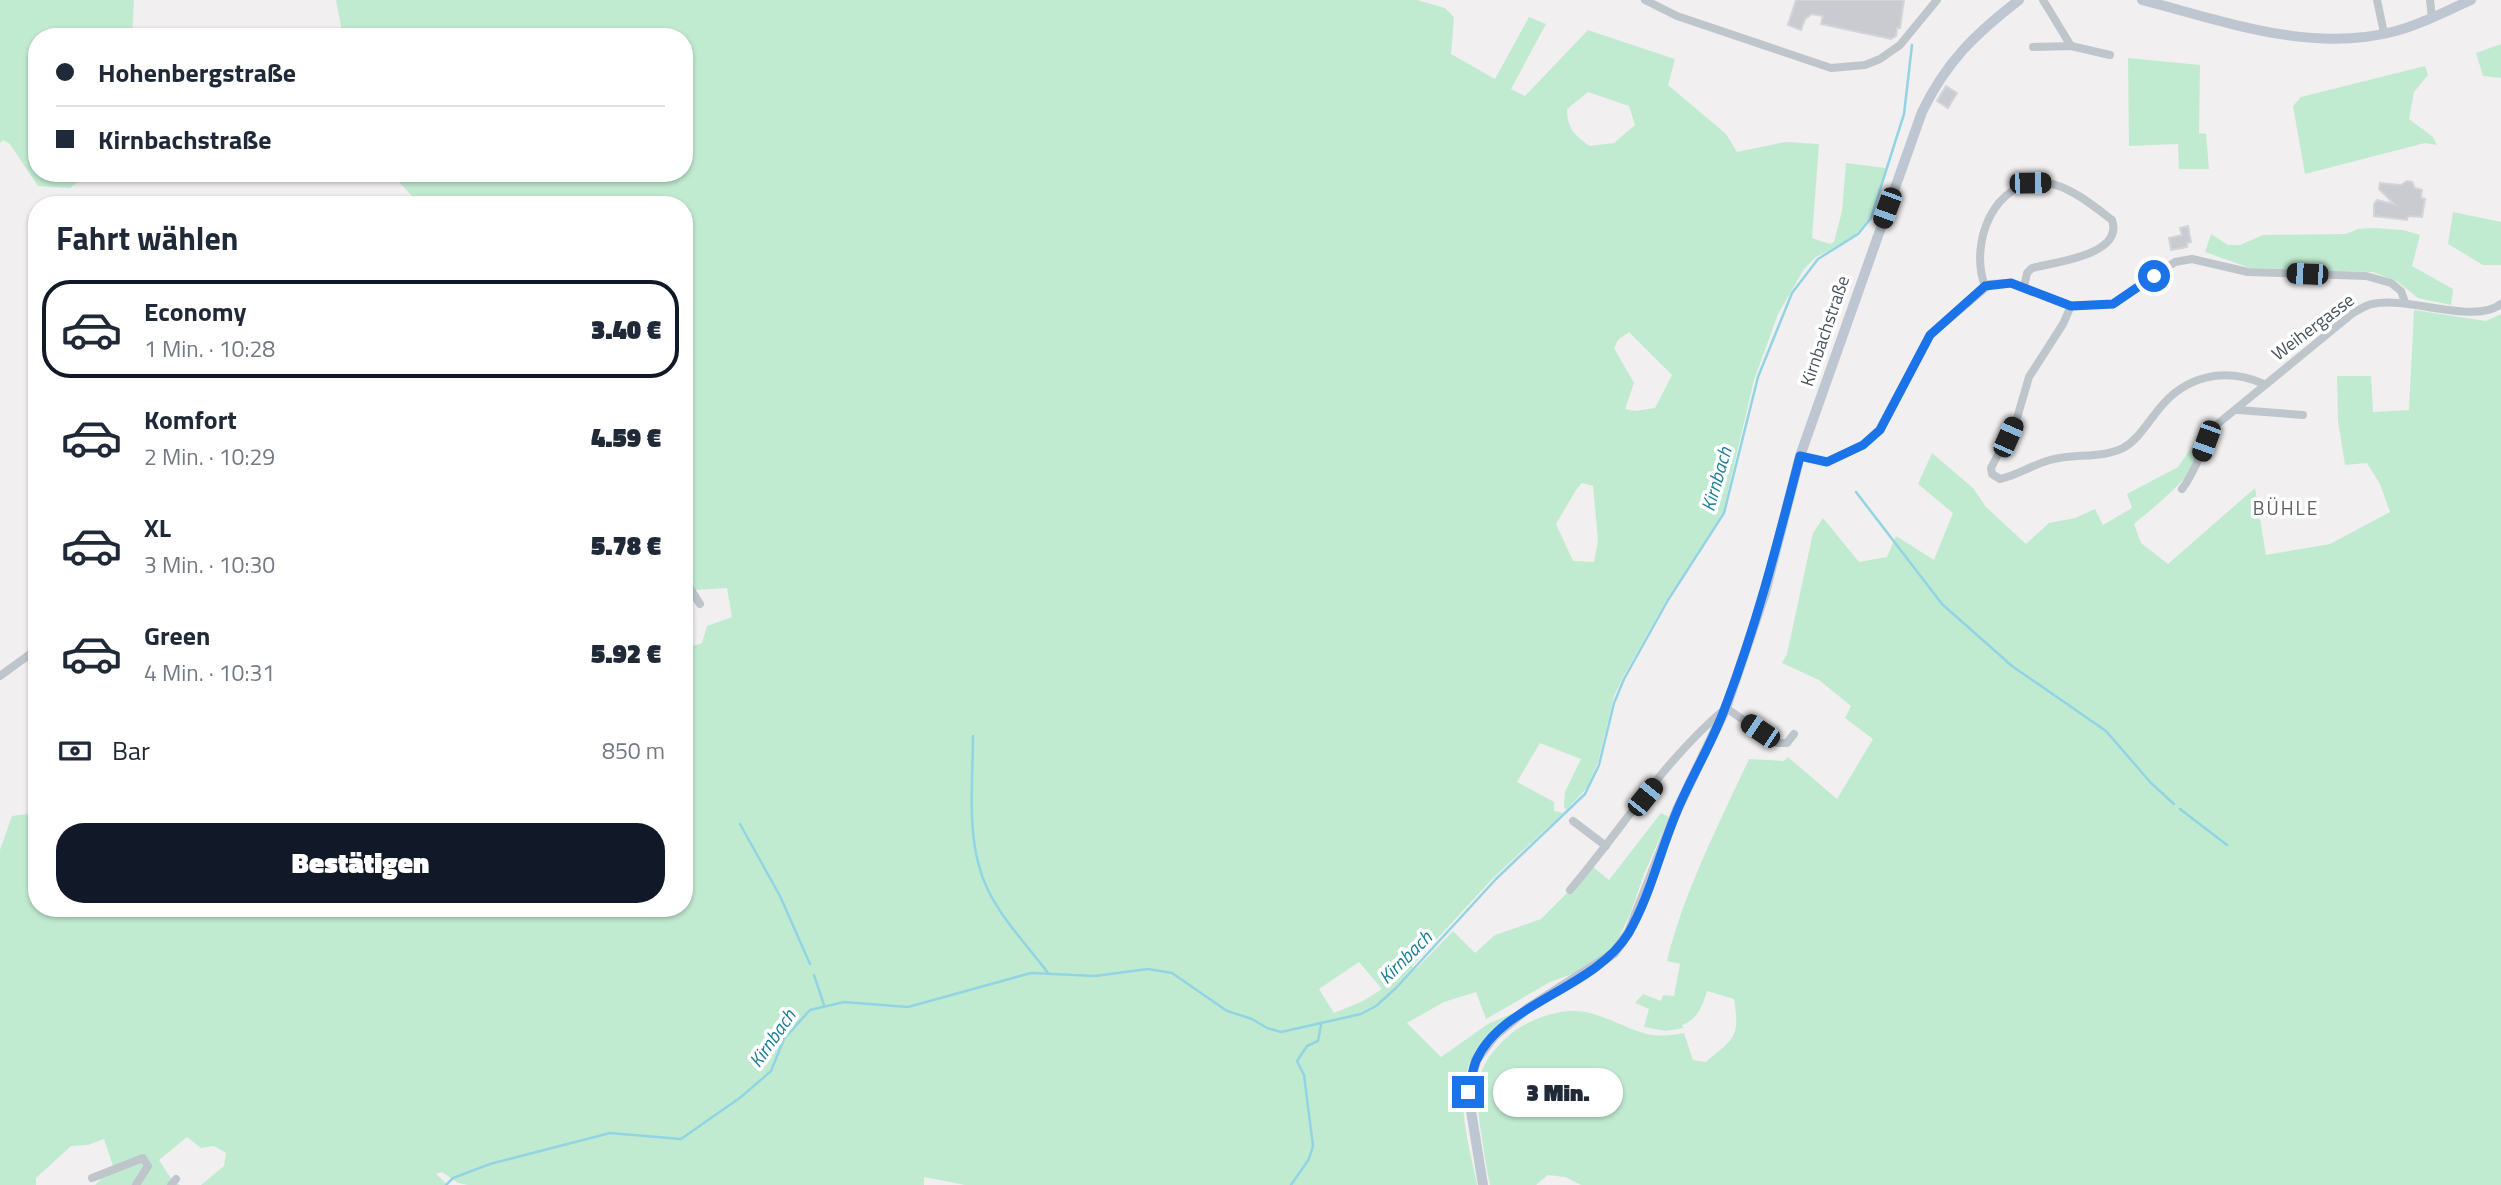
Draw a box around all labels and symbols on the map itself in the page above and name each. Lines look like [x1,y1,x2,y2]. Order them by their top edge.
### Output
car [2009,172,2052,194]
car [1870,185,1905,231]
route start [2138,260,2170,292]
car [2286,263,2329,285]
street label: Kirnbachstraße [1793,272,1856,390]
street label: Weihergasse [2266,286,2360,367]
car [1990,414,2027,460]
car [2189,418,2224,464]
water label: Kirnbach [1693,443,1739,514]
district label: BÜHLE [2253,493,2319,522]
car [1737,711,1784,751]
car [1624,774,1667,820]
water label: Kirnbach [1371,923,1438,990]
water label: Kirnbach [741,1002,803,1073]
callout: 3 Min. [1492,1068,1622,1116]
route end [1452,1076,1484,1108]

